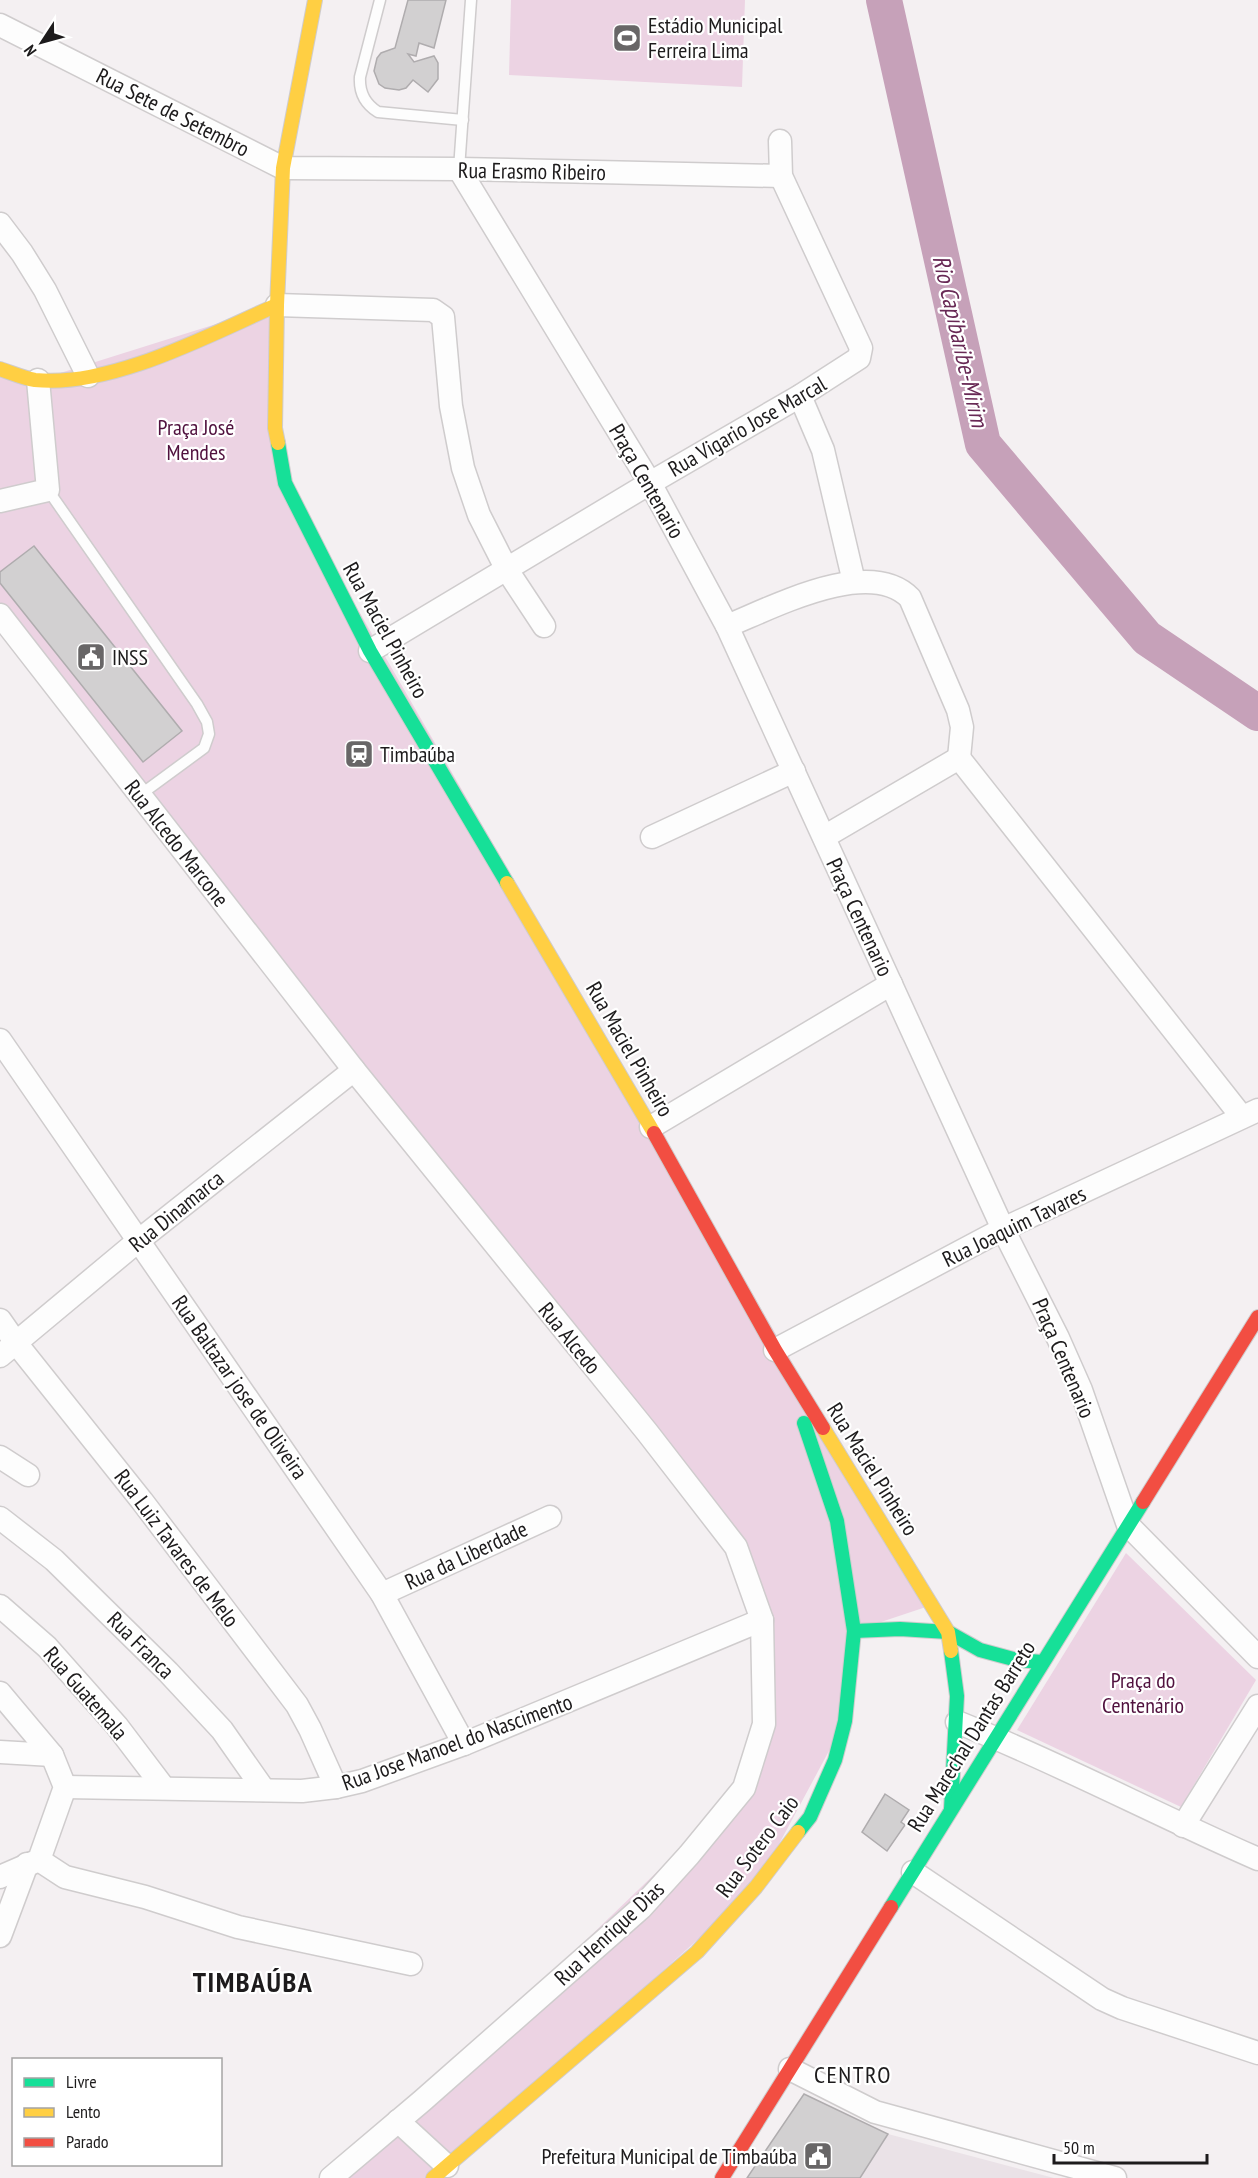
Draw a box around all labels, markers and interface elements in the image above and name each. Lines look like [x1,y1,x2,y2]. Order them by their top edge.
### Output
place label: Estádio Municipal Ferreira Lima [648,11,783,64]
north arrow [12,12,72,72]
sports icon: Estádio Municipal Ferreira Lima [611,22,643,54]
text: N [19,41,40,60]
street label: Rua Sete de Setembro [92,61,254,163]
street label: Rua Erasmo Ribeiro [458,156,606,186]
water label: Rio Capibaribe-Mirim [926,252,996,431]
street label: Rua Vigario Jose Marcal [663,369,832,483]
park label: Praça José Mendes [158,413,234,466]
street label: Praça Centenario [603,419,691,543]
street label: Rua Maciel Pinheiro [337,557,435,703]
public building icon: INSS [75,641,107,673]
place label: INSS [112,643,148,671]
station icon: Timbaúba [343,738,375,770]
place label: Timbaúba [380,740,455,768]
street label: Rua Alcedo Marcone [119,774,235,912]
street label: Praça Centenario [820,853,900,981]
street label: Rua Maciel Pinheiro [580,976,680,1122]
street label: Rua Dinamarca [123,1164,229,1258]
street label: Rua Joaquim Tavares [938,1179,1090,1273]
street label: Rua Baltazar jose de Oliveira [166,1290,314,1484]
street label: Praça Centenario [1026,1294,1102,1422]
street label: Rua Alcedo [533,1297,607,1379]
street label: Rua Maciel Pinheiro [821,1397,925,1541]
street label: Rua Luiz Tavares de Melo [108,1463,246,1633]
street label: Rua da Liberdade [400,1514,532,1596]
street label: Rua Franca [101,1605,181,1685]
street label: Rua Marechal Dantas Barreto [901,1635,1041,1837]
street label: Rua Guatemala [38,1641,134,1745]
park label: Praça do Centenário [1102,1666,1184,1719]
street label: Rua Jose Manoel do Nascimento [338,1687,576,1797]
street label: Rua Sotero Caio [710,1789,804,1903]
street label: Rua Henrique Dias [548,1875,670,1991]
district label: TIMBAÚBA [193,1963,313,2000]
legend [12,2058,222,2166]
district label: CENTRO [814,2059,892,2090]
text: Livre [66,2070,97,2093]
text: Lento [66,2100,101,2123]
scale bar [1054,2127,1207,2165]
text: Parado [66,2130,109,2153]
text: 50 m [1063,2136,1095,2159]
public building icon: Prefeitura Municipal de Timbaúba [802,2140,834,2172]
place label: Prefeitura Municipal de Timbaúba [541,2142,797,2170]

